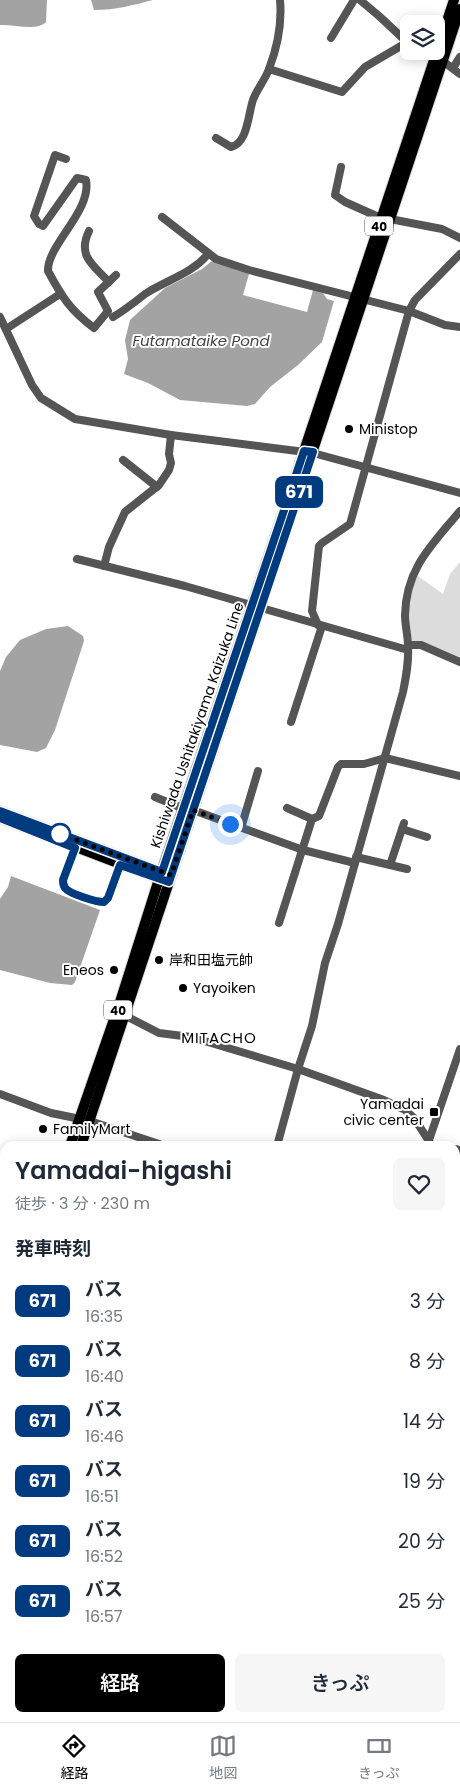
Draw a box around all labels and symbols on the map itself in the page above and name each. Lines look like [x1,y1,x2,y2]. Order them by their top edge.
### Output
road number: 40 [365,217,393,236]
water label: Futamataike Pond [132,330,270,351]
place label: Ministop [359,419,418,439]
marker: Ministop [343,423,355,435]
line badge: 671 [270,476,328,508]
street label: Kishiwada Ushitakiyama Kaizuka Line [145,599,249,851]
your location [218,812,243,837]
unlabelled marker [49,823,71,845]
place label: 岸和田塩元帥 [169,950,253,970]
marker: 岸和田塩元帥 [153,954,165,966]
place label: Eneos [63,960,104,980]
marker: Eneos [108,964,120,976]
place label: Yayoiken [193,978,256,998]
marker: Yayoiken [177,982,189,994]
road number: 40 [104,1000,132,1020]
district label: MITACHO [181,1027,257,1048]
place label: Yamadai civic center [343,1094,424,1130]
marker: Yamadai civic center [428,1106,440,1118]
place label: FamilyMart [53,1119,131,1139]
marker: FamilyMart [37,1123,49,1135]

